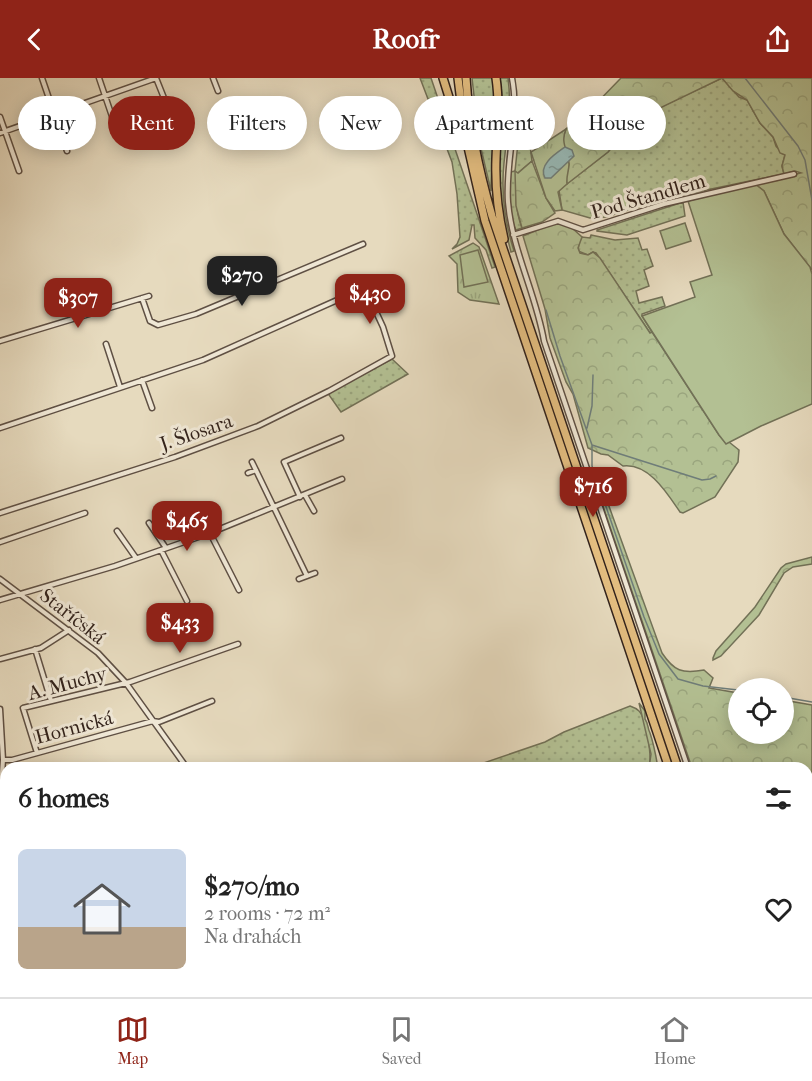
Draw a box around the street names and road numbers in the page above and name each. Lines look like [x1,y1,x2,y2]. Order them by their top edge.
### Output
street label: Pod Štandlem [588,168,708,224]
street label: J. Šlosara [155,408,236,456]
street label: Staříčská [35,584,111,650]
street label: A. Muchy [24,662,110,705]
street label: Hornická [33,706,116,749]

